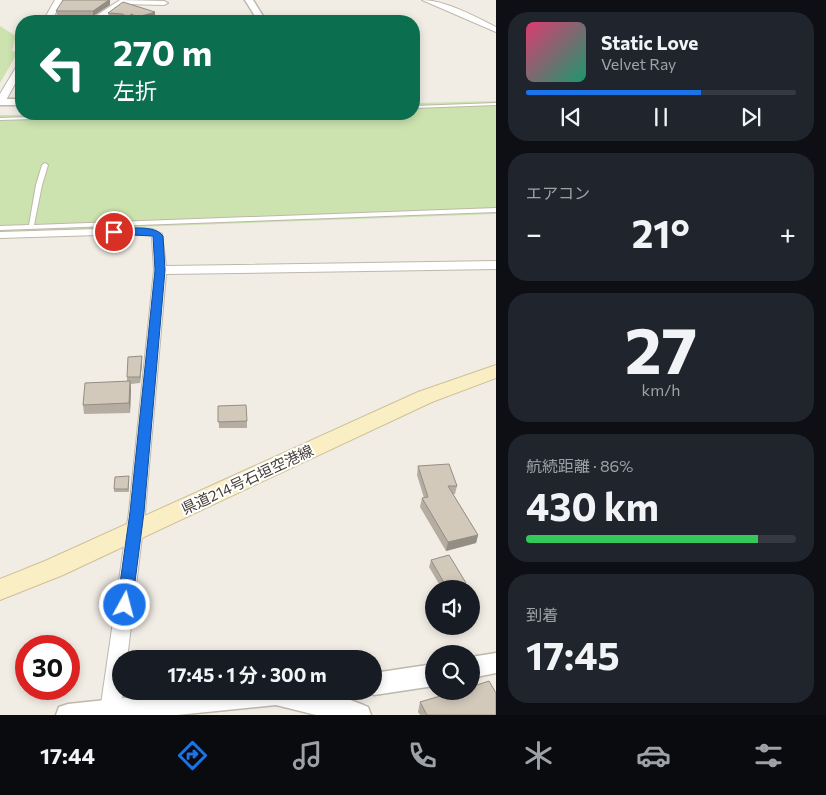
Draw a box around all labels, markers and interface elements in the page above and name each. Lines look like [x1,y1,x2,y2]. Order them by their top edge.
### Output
text: 270 m [113,30,212,73]
text: Static Love [601,31,698,54]
icon: left [30,35,95,100]
text: Velvet Ray [601,54,676,73]
text: 左折 [113,77,157,104]
icon: previous [557,103,585,131]
icon: pause [647,103,675,131]
icon: next [737,103,765,131]
text: エアコン [526,183,590,202]
text: 21° [632,209,690,256]
pin [93,211,135,253]
text: − [526,216,542,250]
text: + [780,216,796,250]
icon: arrive [100,218,128,246]
text: 27 [625,308,697,387]
text: km/h [642,380,680,399]
street label: 県道214号石垣空港線 [178,440,316,518]
text: 航続距離 · 86% [526,456,633,475]
text: 430 km [526,482,659,529]
position arrow [98,578,150,630]
map controls [425,580,480,700]
button: sound [425,580,480,635]
text: 到着 [526,605,558,624]
text: 17:45 [526,631,620,678]
speed limit sign: 30 [15,635,80,700]
button: search [425,645,480,700]
text: 17:45 · 1 分 · 300 m [167,663,327,686]
icon: directions [175,738,210,773]
icon: music [290,738,325,773]
icon: phone [405,738,440,773]
icon: climate [521,738,556,773]
icon: car [636,738,671,773]
icon: filters [751,738,786,773]
text: 17:44 [40,742,95,769]

